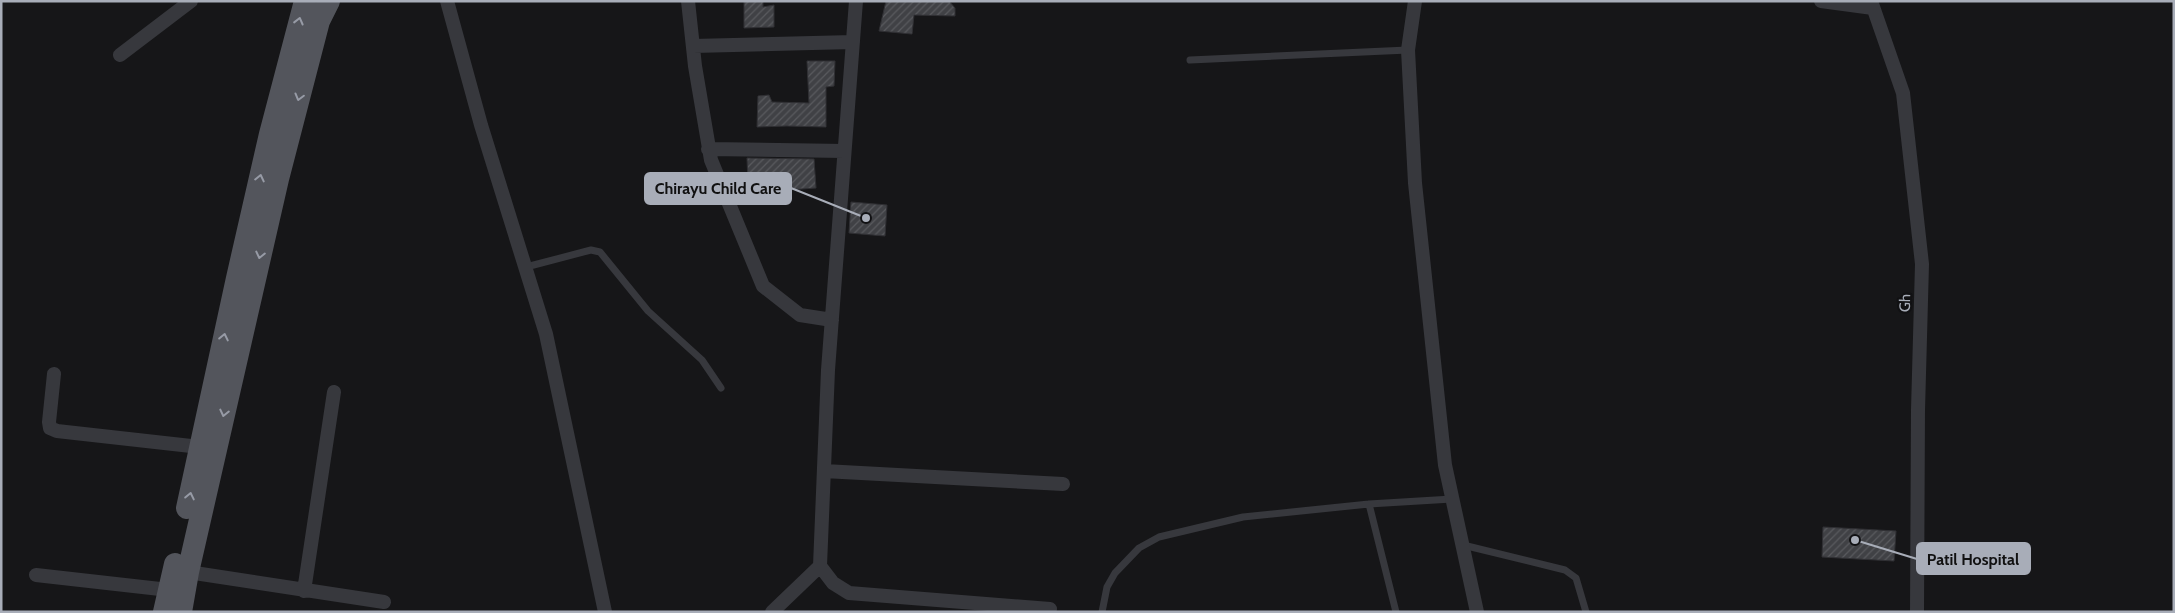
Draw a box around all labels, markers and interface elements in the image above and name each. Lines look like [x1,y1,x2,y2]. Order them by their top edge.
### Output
one-way arrow [293,16,304,25]
one-way arrow [294,93,305,102]
callout: Chirayu Child Care [645,173,791,204]
one-way arrow [254,174,265,183]
text: Chirayu Child Care [655,179,781,198]
one-way arrow [255,251,266,259]
street label: Gh [1896,294,1914,312]
one-way arrow [218,332,229,341]
one-way arrow [219,409,230,418]
one-way arrow [184,491,194,500]
callout: Patil Hospital [1917,543,2030,574]
text: Patil Hospital [1927,550,2019,569]

